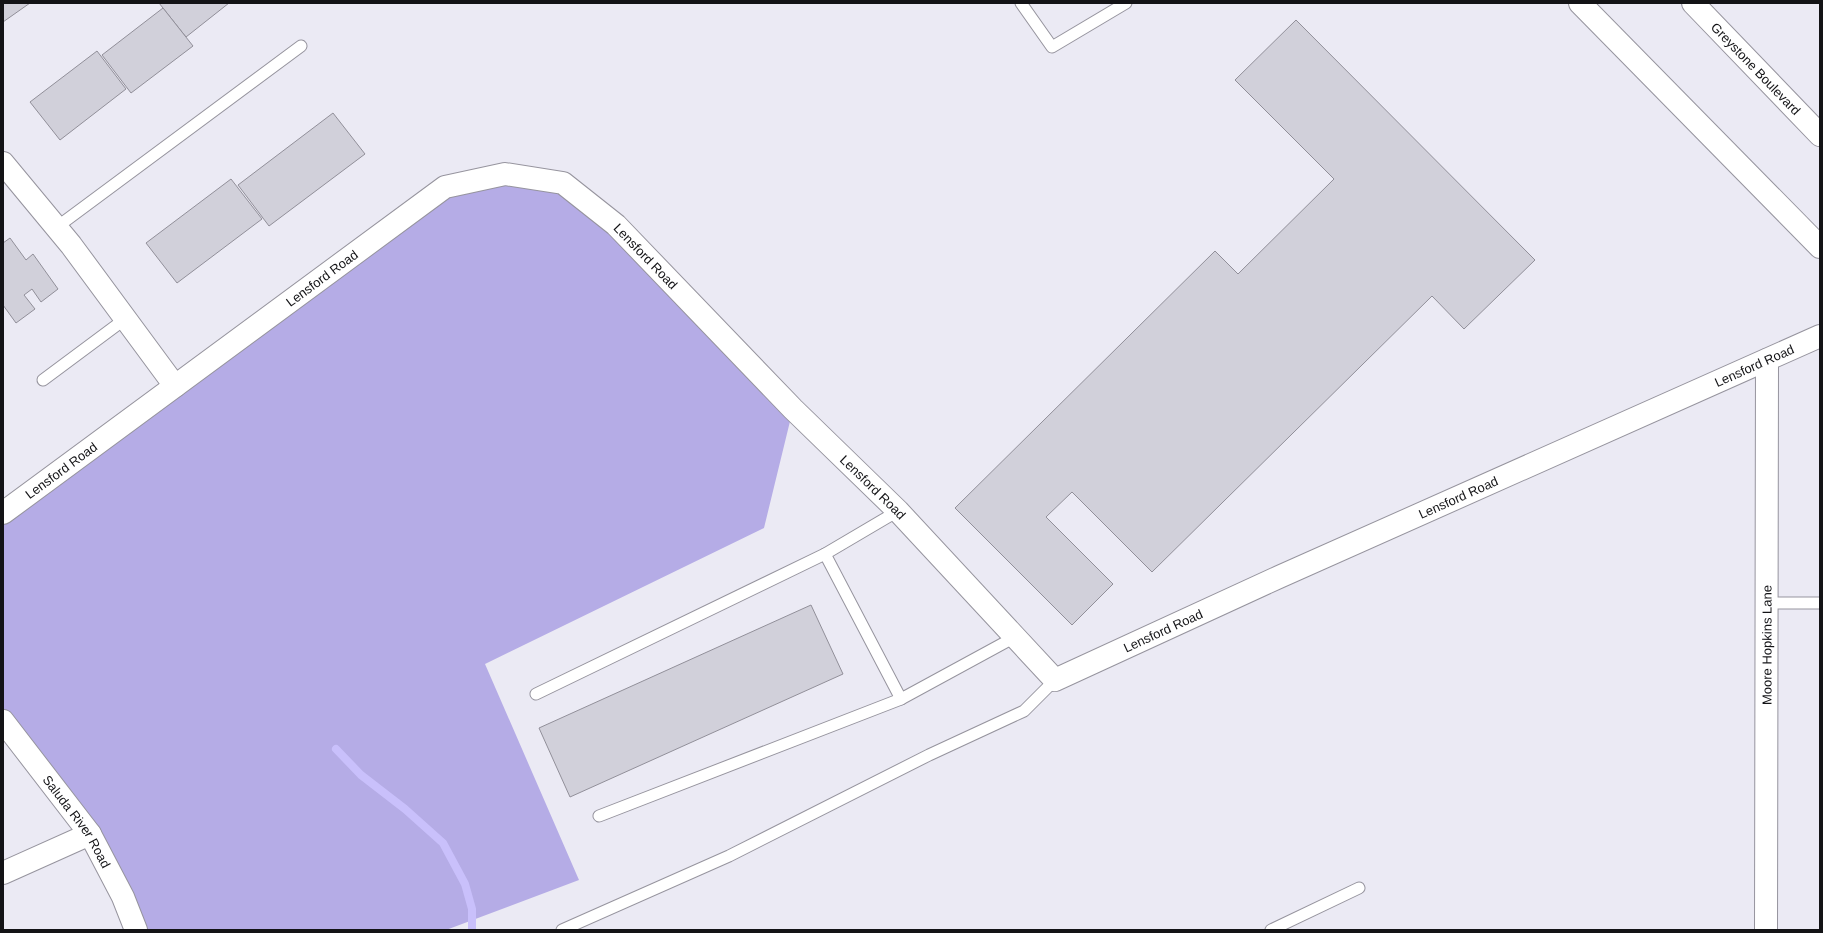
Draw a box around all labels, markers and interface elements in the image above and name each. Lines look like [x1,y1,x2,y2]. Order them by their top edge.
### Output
street label: Greystone Boulevard [1708,19,1804,118]
street label: Lensford Road [611,220,681,292]
street label: Lensford Road [283,247,360,309]
street label: Lensford Road [1712,341,1796,390]
street label: Lensford Road [22,439,100,502]
street label: Lensford Road [837,452,909,522]
street label: Lensford Road [1416,473,1500,521]
street label: Moore Hopkins Lane [1759,585,1774,705]
street label: Lensford Road [1121,606,1205,655]
street label: Saluda River Road [40,772,114,870]

